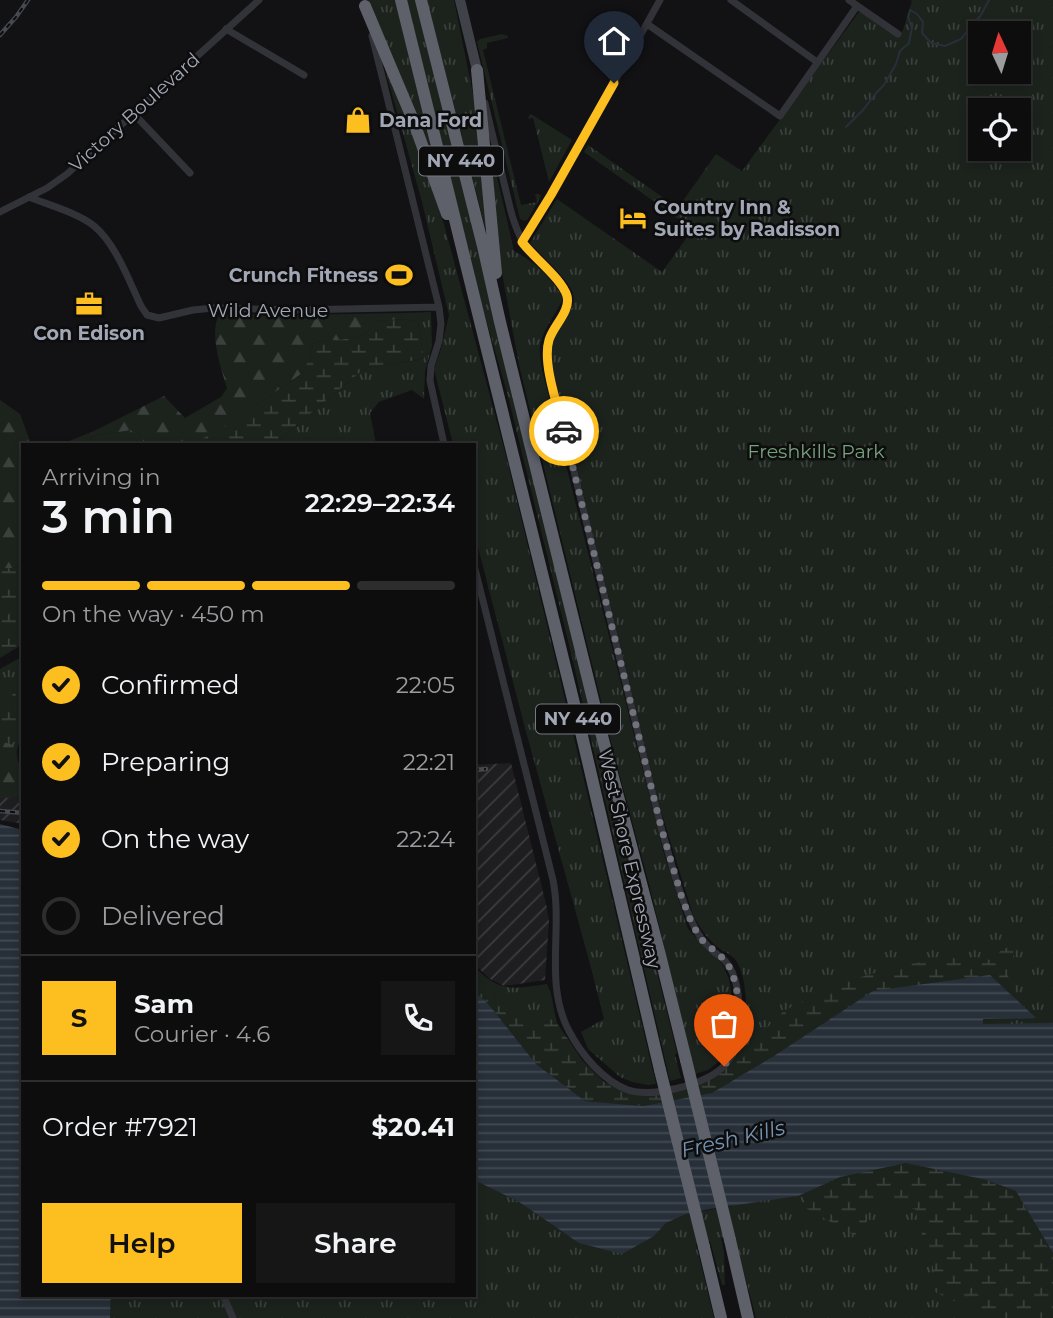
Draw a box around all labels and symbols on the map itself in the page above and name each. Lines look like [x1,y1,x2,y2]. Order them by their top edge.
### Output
pin [584,11,644,83]
north arrow [968,21,1031,84]
street label: Victory Boulevard [64,48,204,177]
shop icon: Dana Ford [343,105,373,135]
place label: Dana Ford [379,109,482,132]
road number: NY 440 [419,146,503,176]
place label: Country Inn & Suites by Radisson [654,196,840,241]
hotel icon: Country Inn & Suites by Radisson [618,203,648,233]
sports icon: Crunch Fitness [384,260,414,290]
place label: Crunch Fitness [229,264,378,287]
office icon: Con Edison [74,289,104,319]
street label: Wild Avenue [208,299,328,322]
place label: Con Edison [33,322,145,345]
courier [529,396,599,466]
park label: Freshkills Park [747,440,885,463]
road number: NY 440 [536,704,620,734]
street label: West Shore Expressway [593,747,666,971]
pin [694,994,754,1066]
water label: Fresh Kills [678,1114,787,1163]

